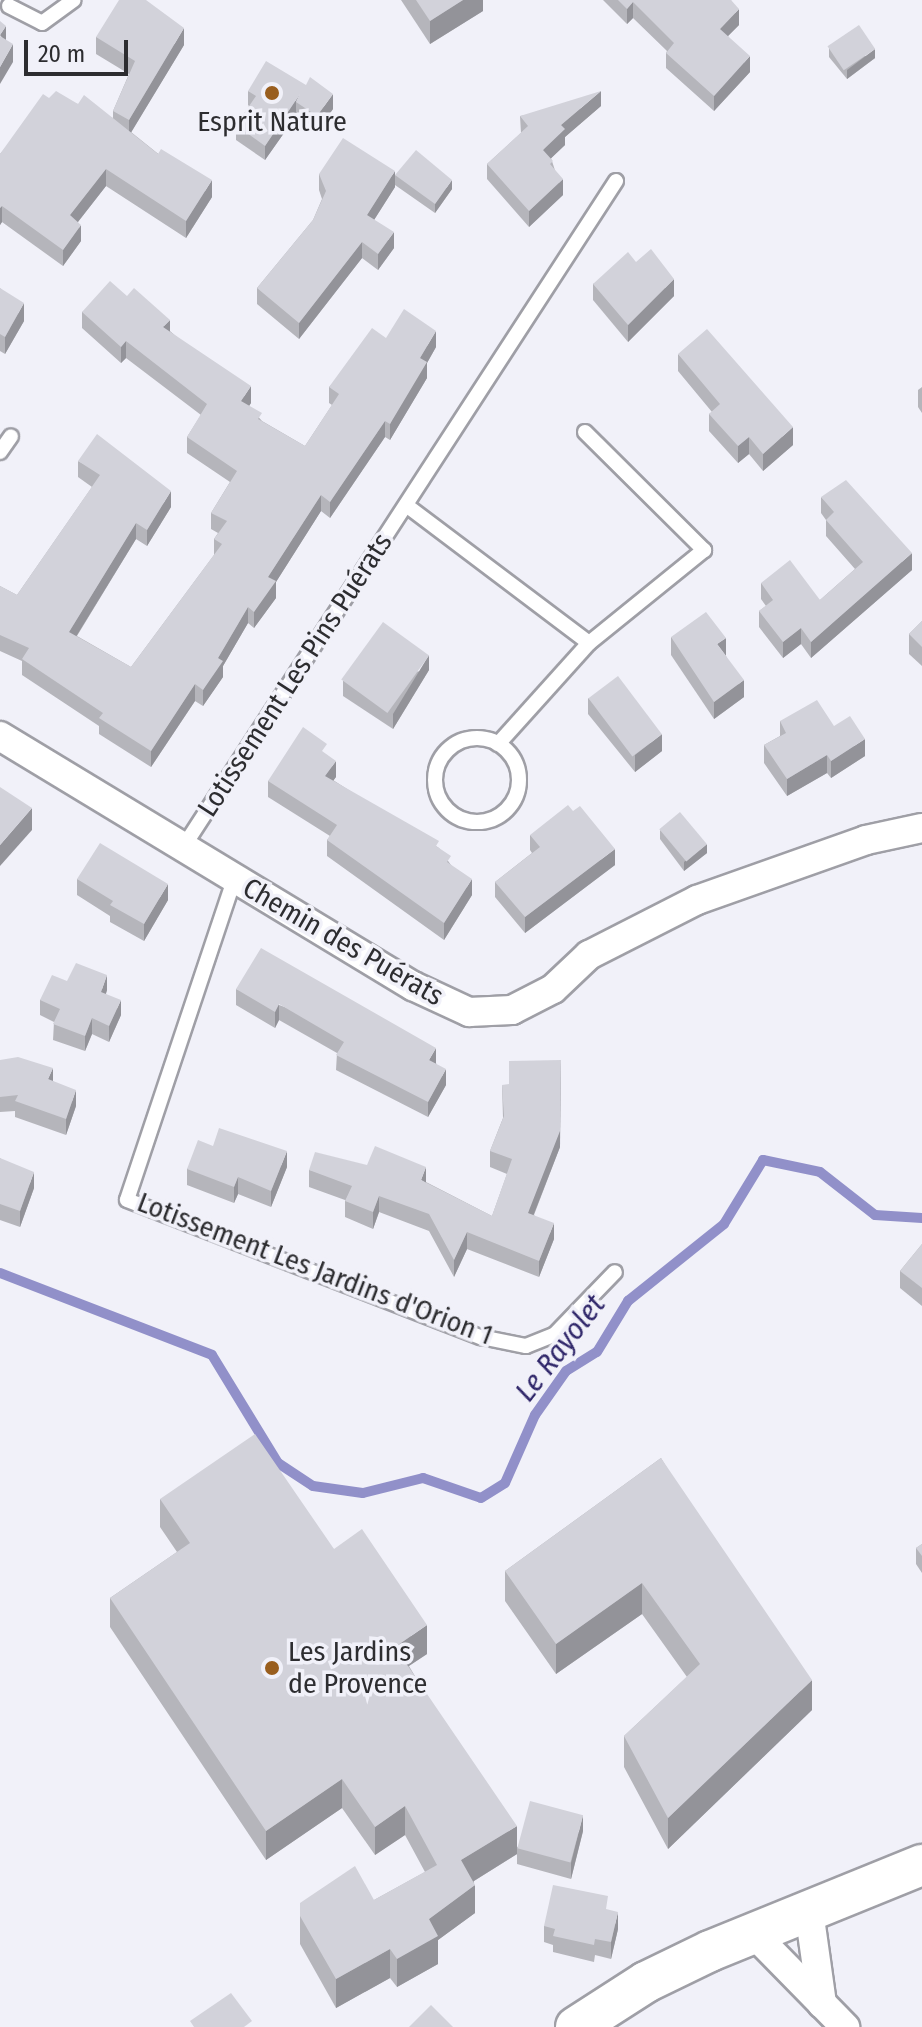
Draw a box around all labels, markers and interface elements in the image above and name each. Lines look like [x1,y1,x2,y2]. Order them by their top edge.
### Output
scale bar [28,24,132,74]
text: 20 m [38,40,85,68]
marker: Esprit Nature [263,84,281,102]
place label: Esprit Nature [197,105,347,139]
street label: Lotissement Les Pins Puérats [191,527,399,823]
street label: Chemin des Puérats [237,871,449,1013]
street label: Lotissement Les Jardins d'Orion 1 [133,1186,497,1352]
water label: Le Rayolet [507,1287,613,1409]
place label: Les Jardins de Provence [288,1635,427,1701]
marker: Les Jardins de Provence [263,1659,281,1677]

